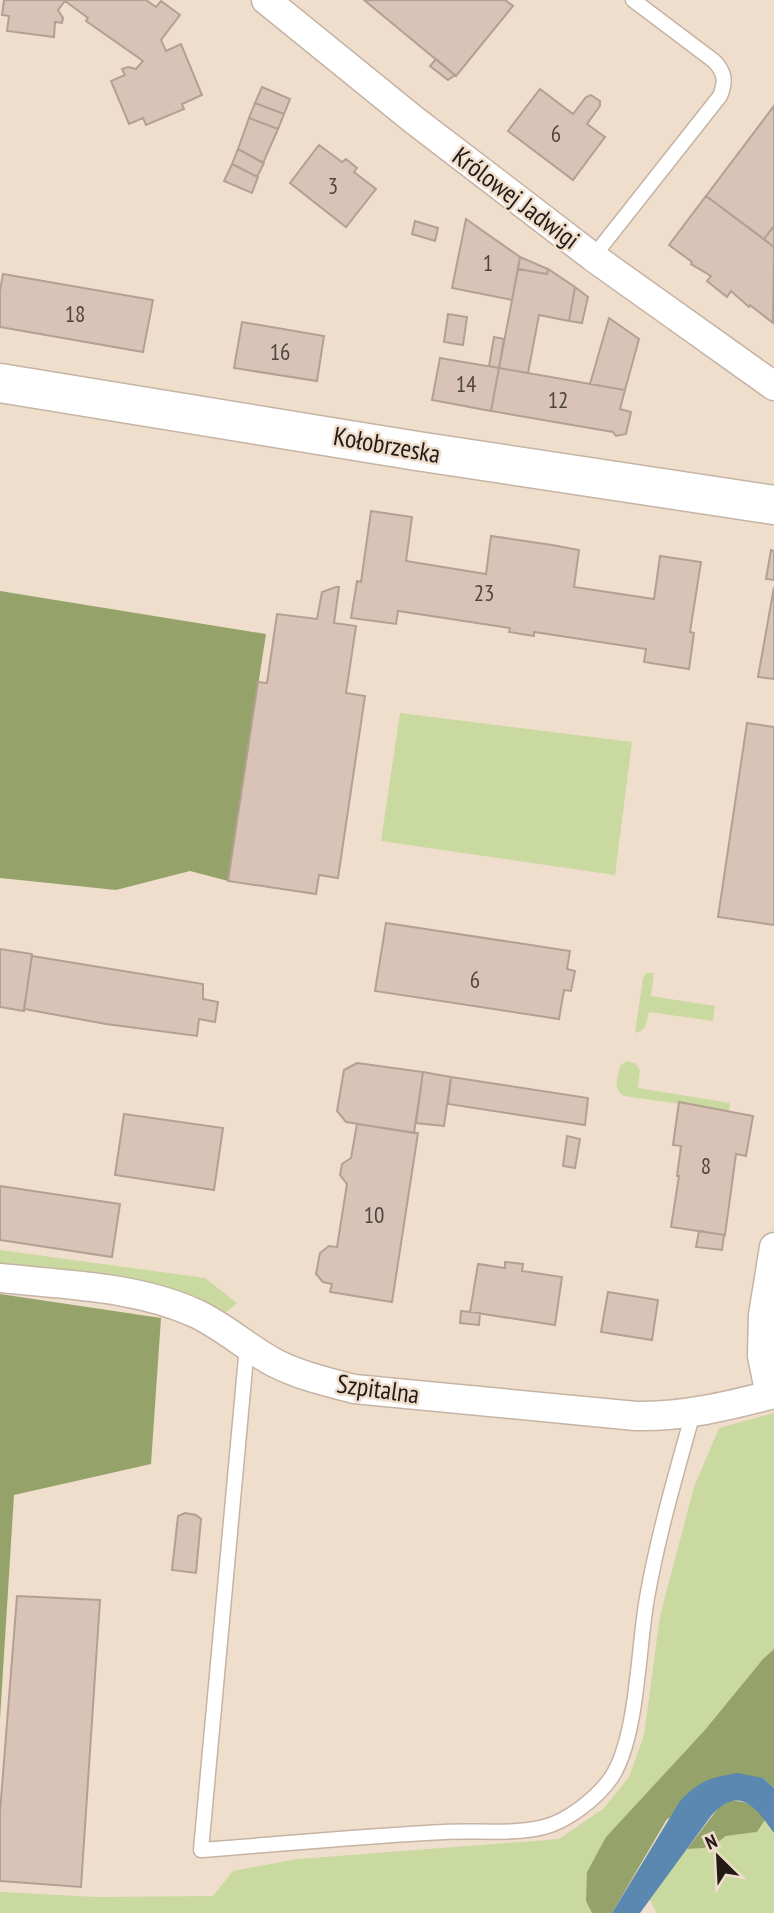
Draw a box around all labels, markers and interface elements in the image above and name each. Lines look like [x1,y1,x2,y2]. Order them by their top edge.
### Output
house number: 6 [551,119,561,148]
street label: Królowej Jadwigi [446,139,586,256]
house number: 3 [328,171,338,200]
house number: 1 [483,248,493,277]
house number: 18 [65,299,85,328]
house number: 16 [270,337,290,366]
house number: 14 [456,369,476,398]
house number: 12 [548,385,568,414]
street label: Kołobrzeska [331,419,443,470]
house number: 23 [474,578,494,607]
house number: 6 [470,965,480,994]
house number: 8 [701,1151,711,1180]
house number: 10 [364,1200,384,1229]
street label: Szpitalna [335,1366,421,1411]
north arrow [683,1822,753,1892]
text: N [702,1828,721,1855]

